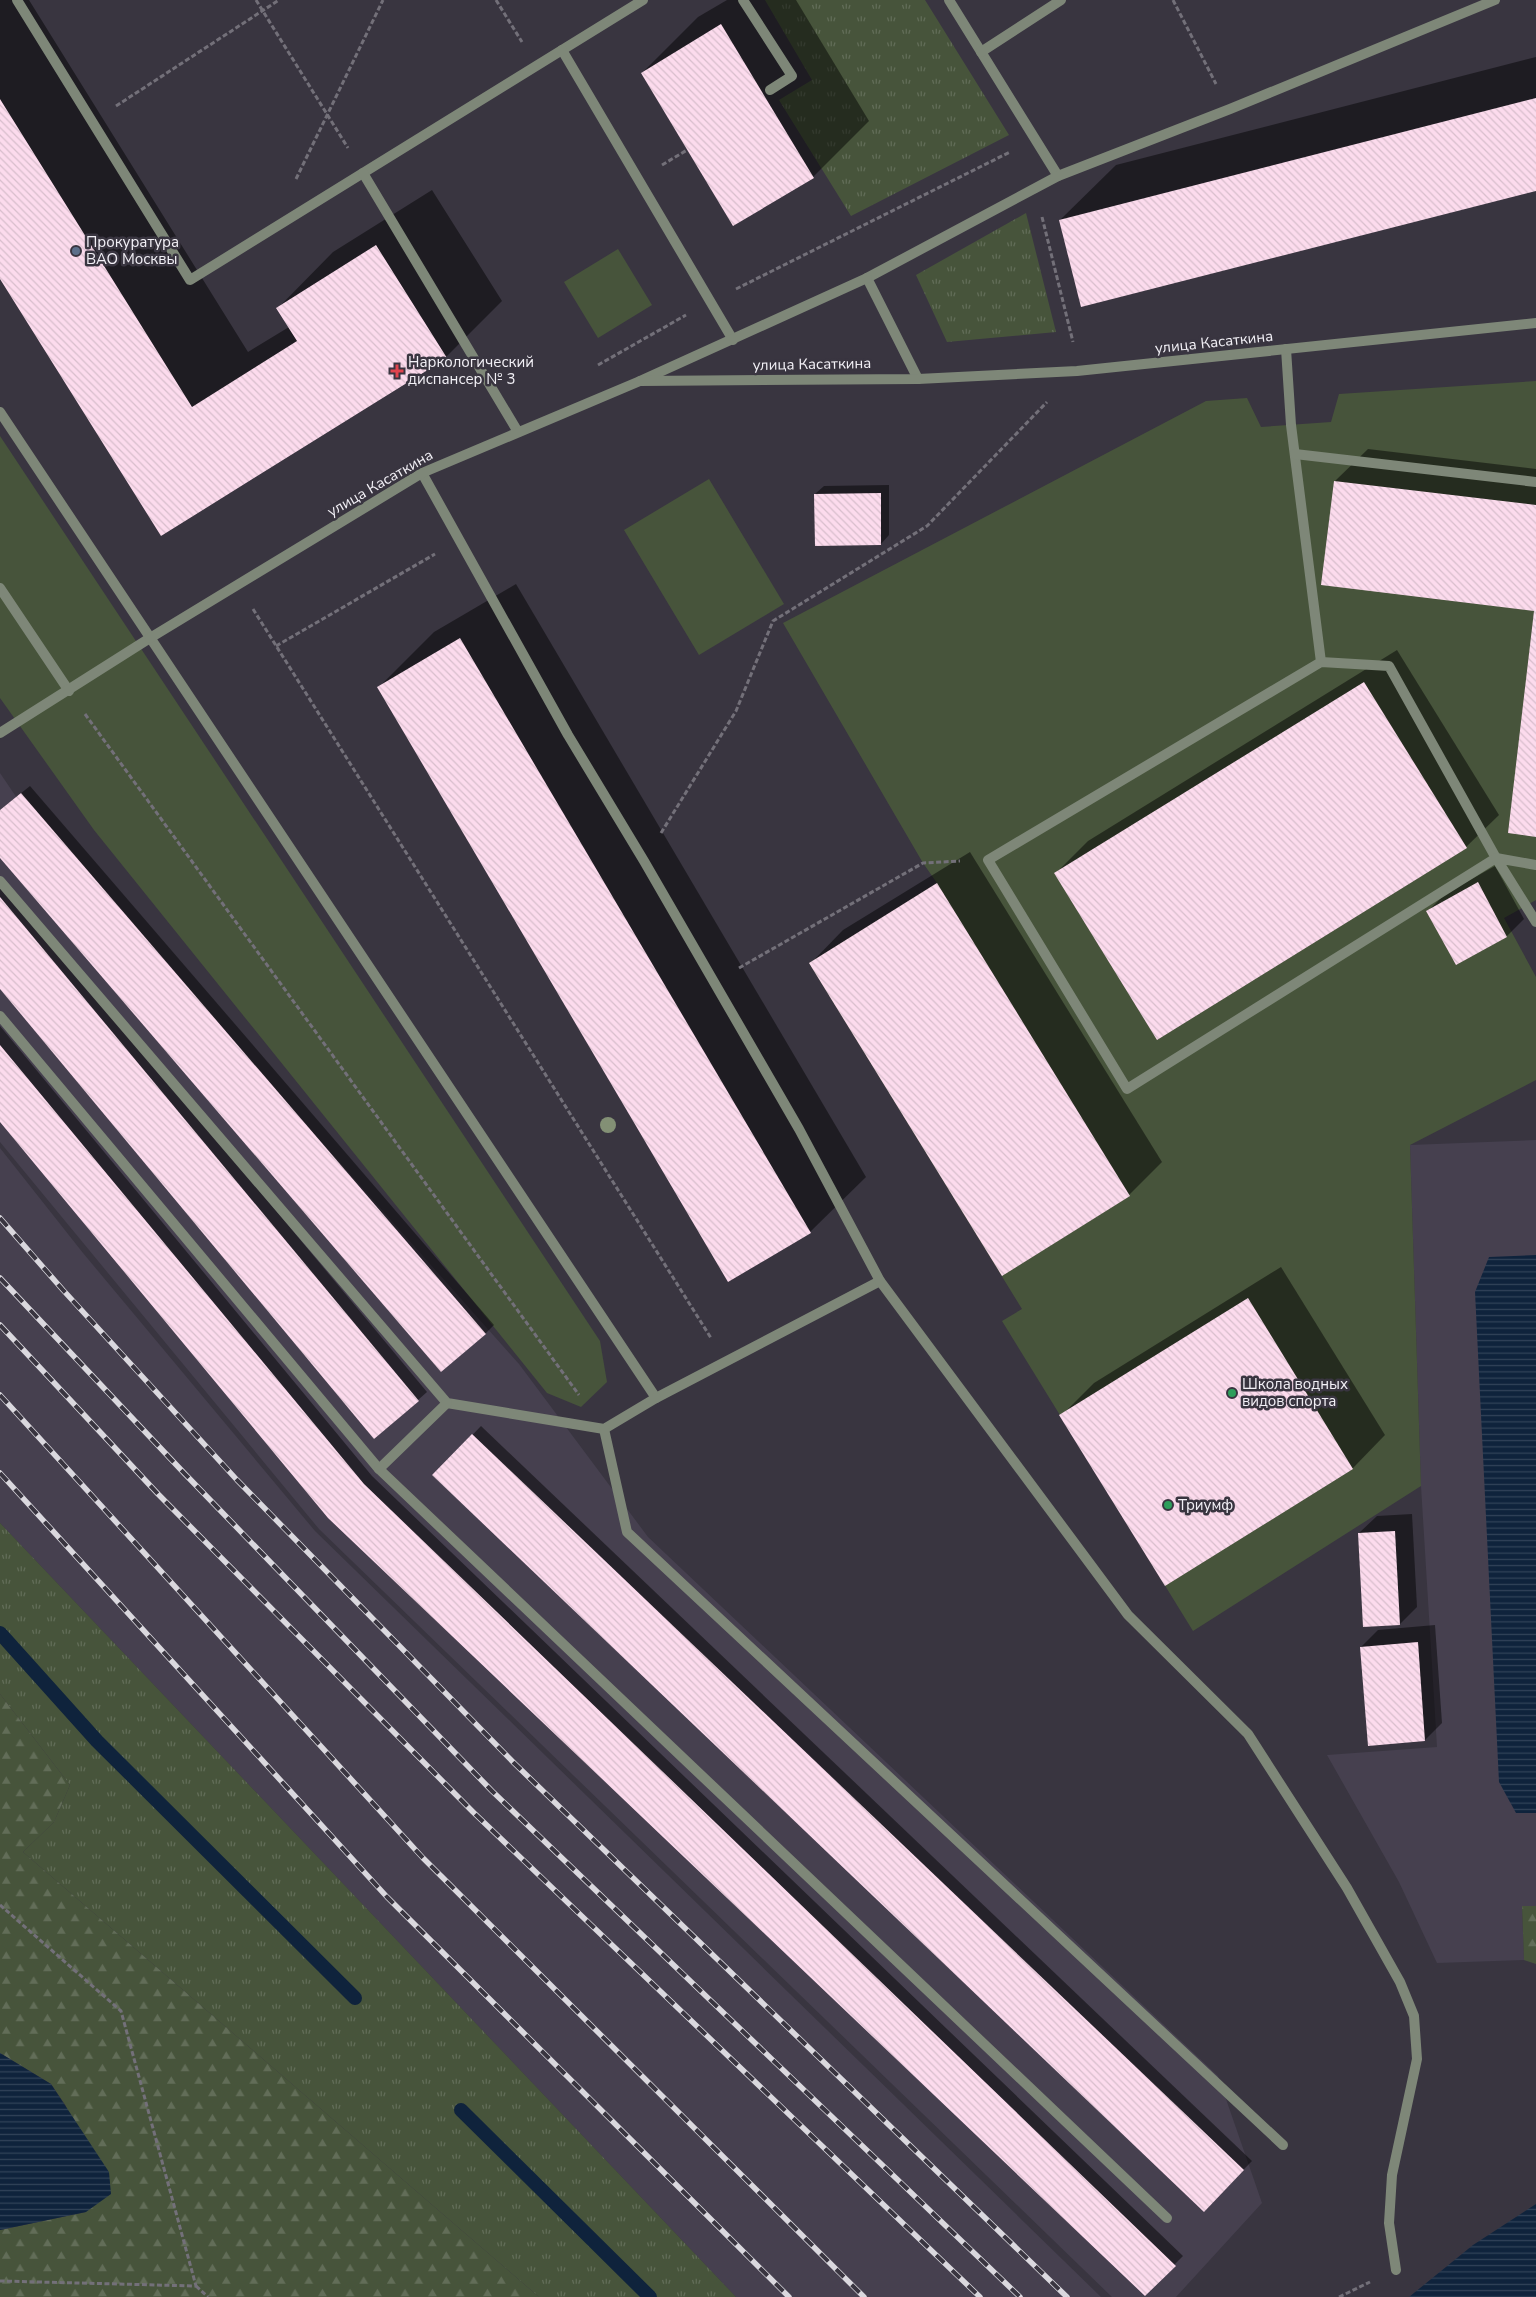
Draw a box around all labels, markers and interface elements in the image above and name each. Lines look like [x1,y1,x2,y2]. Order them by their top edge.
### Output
place label: Прокуратура ВАО Москвы [86,232,179,269]
marker: Прокуратура ВАО Москвы [70,245,82,257]
street label: улица Касаткина [1154,326,1274,358]
place label: Наркологический диспансер № 3 [408,352,534,389]
street label: улица Касаткина [752,353,872,375]
marker: Наркологический диспансер № 3 [390,364,404,378]
street label: улица Касаткина [324,445,436,521]
place label: Школа водных видов спорта [1242,1374,1348,1411]
marker: Школа водных видов спорта [1226,1387,1238,1399]
place label: Триумф [1178,1495,1233,1515]
marker: Триумф [1162,1499,1174,1511]

